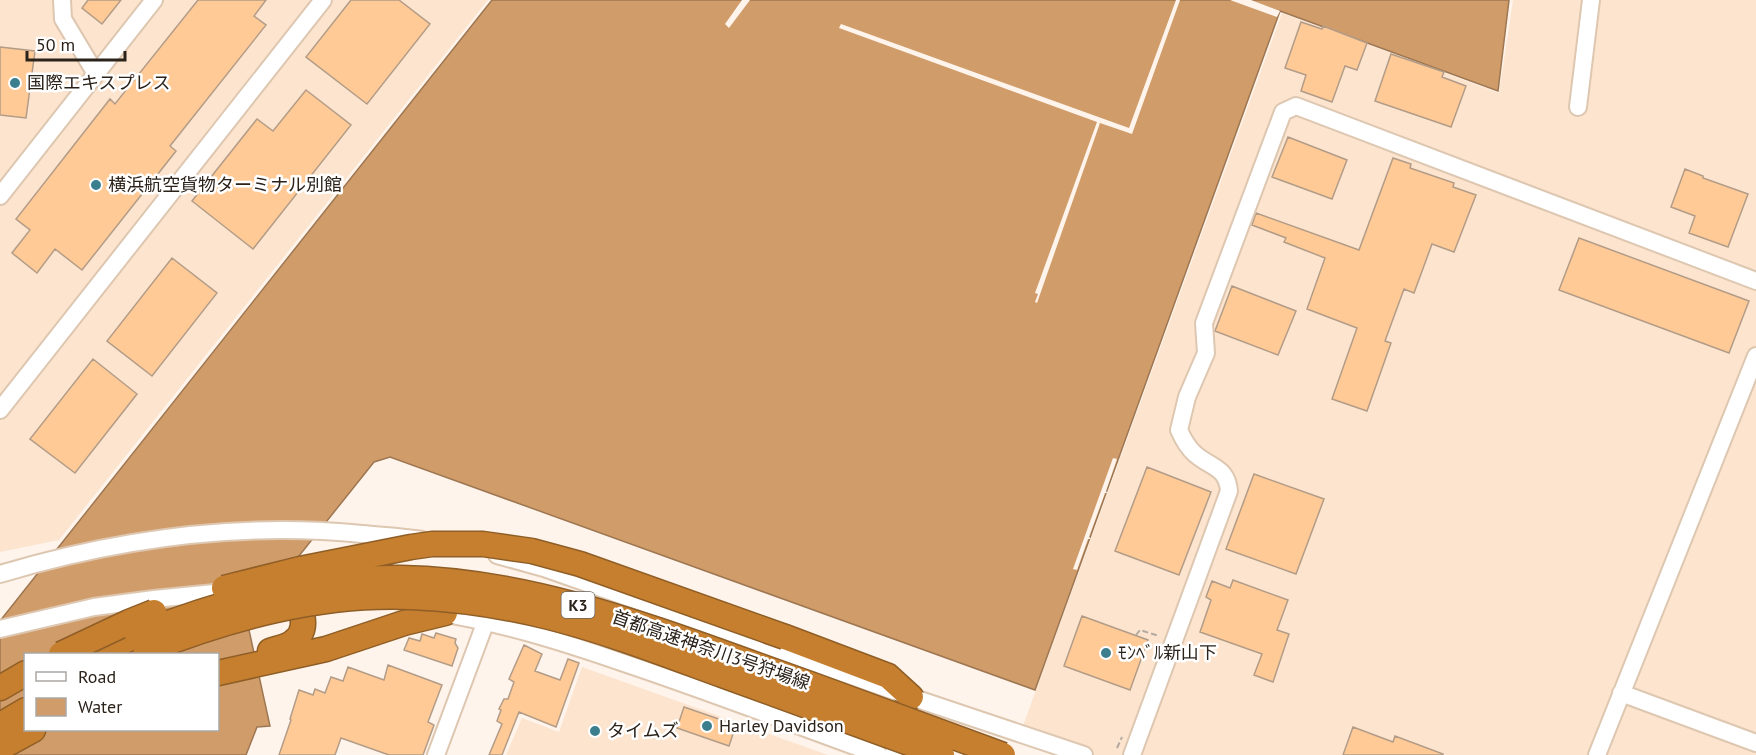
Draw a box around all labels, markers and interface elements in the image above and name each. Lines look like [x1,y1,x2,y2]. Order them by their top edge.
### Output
scale bar [27,24,124,62]
text: 50 m [36,33,75,56]
place label: 国際エキスプレス [27,71,170,94]
marker: 国際エキスプレス [8,76,22,90]
place label: 横浜航空貨物ターミナル別館 [108,173,342,196]
marker: 横浜航空貨物ターミナル別館 [89,178,103,192]
road number: K3 [562,592,594,618]
street label: 首都高速神奈川3号狩場線 [609,605,813,694]
place label: ﾓﾝﾍﾞﾙ新山下 [1118,641,1217,664]
marker: ﾓﾝﾍﾞﾙ新山下 [1099,646,1113,660]
legend [24,653,219,731]
text: Road [78,665,116,688]
text: Water [78,695,122,718]
place label: Harley Davidson [719,714,844,737]
place label: タイムズ [607,719,679,742]
marker: Harley Davidson [700,719,714,733]
marker: タイムズ [588,724,602,738]

